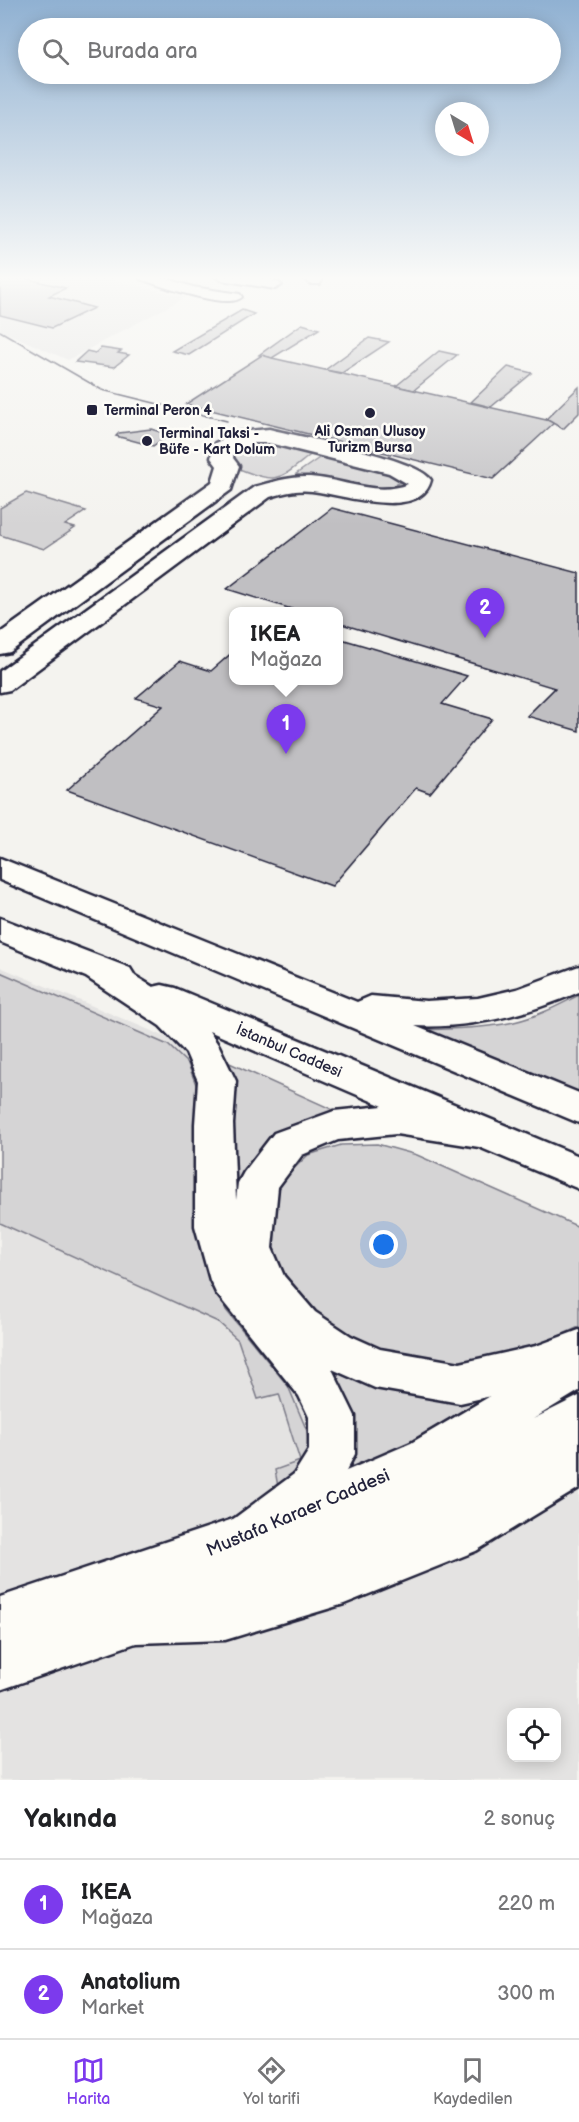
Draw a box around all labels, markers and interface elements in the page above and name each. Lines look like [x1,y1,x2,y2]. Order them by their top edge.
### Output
search box [18,18,561,84]
icon: search [39,35,72,68]
text: Burada ara [87,38,198,65]
north arrow [435,102,489,156]
place label: Terminal Peron 4 [104,402,213,419]
marker: Terminal Peron 4 [85,403,99,417]
marker: Ali Osman Ulusoy Turizm Bursa [363,406,377,420]
place label: Ali Osman Ulusoy Turizm Bursa [314,423,426,456]
place label: Terminal Taksi - Büfe - Kart Dolum [159,425,275,458]
marker: Terminal Taksi - Büfe - Kart Dolum [140,434,154,448]
pin: 2 [466,588,504,638]
popup [229,607,343,685]
text: IKEA [250,621,300,648]
text: Mağaza [250,648,322,672]
pin: 1 [266,704,306,754]
street label: İstanbul Caddesi [233,1020,345,1082]
your location [369,1230,398,1259]
street label: Mustafa Karaer Caddesi [203,1465,393,1561]
map controls [507,1708,561,1762]
button: locate [507,1708,561,1762]
text: Yakında [24,1804,117,1835]
text: 2 sonuç [484,1807,555,1831]
text: IKEA [81,1879,131,1906]
text: 1 [39,1892,48,1916]
text: 220 m [498,1892,555,1916]
text: Mağaza [81,1906,153,1930]
text: Anatolium [81,1969,181,1996]
text: 2 [38,1982,49,2006]
text: 300 m [497,1982,555,2006]
text: Market [81,1996,144,2020]
tab: Harita [66,2054,110,2109]
tab: Yol tarifi [243,2054,300,2109]
tab: Kaydedilen [433,2054,513,2109]

